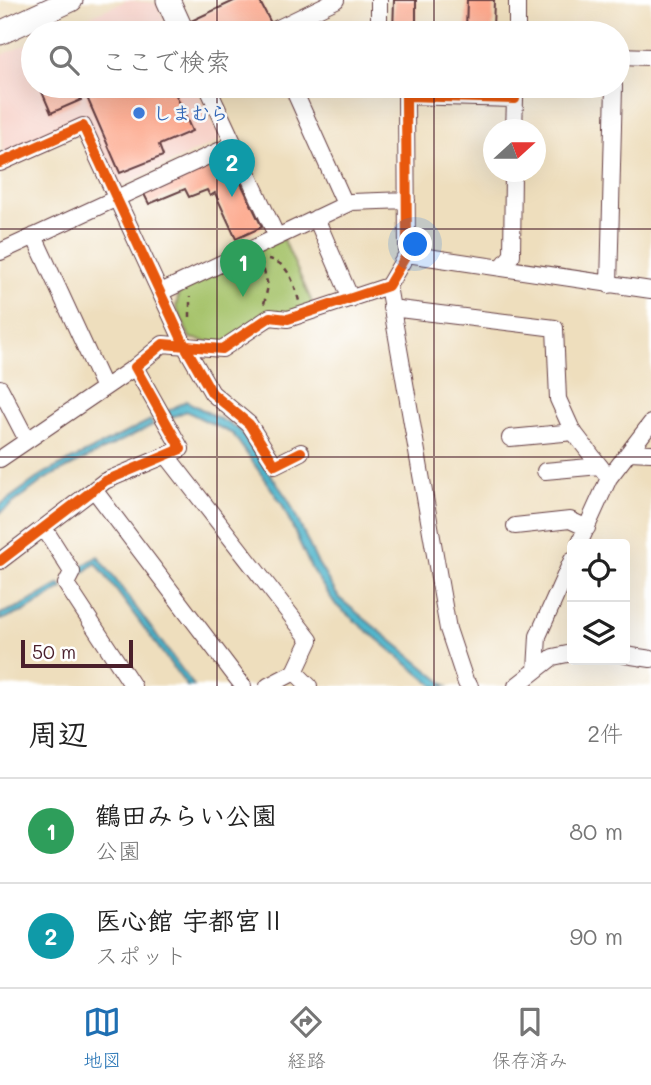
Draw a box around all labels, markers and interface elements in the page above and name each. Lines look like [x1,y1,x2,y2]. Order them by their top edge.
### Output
search box [21,21,630,98]
icon: search [45,41,83,79]
text: ここで検索 [101,44,231,78]
place label: しまむら [153,100,229,125]
marker: しまむら [131,105,147,121]
north arrow [483,119,546,182]
pin: 2 [209,139,255,197]
your location [398,227,432,261]
pin: 1 [220,239,266,297]
map controls [567,539,630,665]
button: locate [567,539,630,602]
button: layers [567,602,630,665]
scale bar [21,637,133,669]
text: 50 m [32,639,76,664]
text: 周辺 [28,713,88,753]
text: 2件 [587,718,623,748]
text: 鶴田みらい公園 [95,798,277,832]
text: 1 [46,816,56,846]
text: 80 m [569,816,623,846]
text: 公園 [95,835,141,865]
text: 医心館 宇都宮Ⅱ [95,903,286,937]
text: 2 [45,921,57,951]
text: 90 m [570,921,623,951]
text: スポット [95,940,187,970]
tab: 地図 [83,1003,121,1072]
tab: 経路 [287,1003,326,1072]
tab: 保存済み [492,1003,568,1072]

